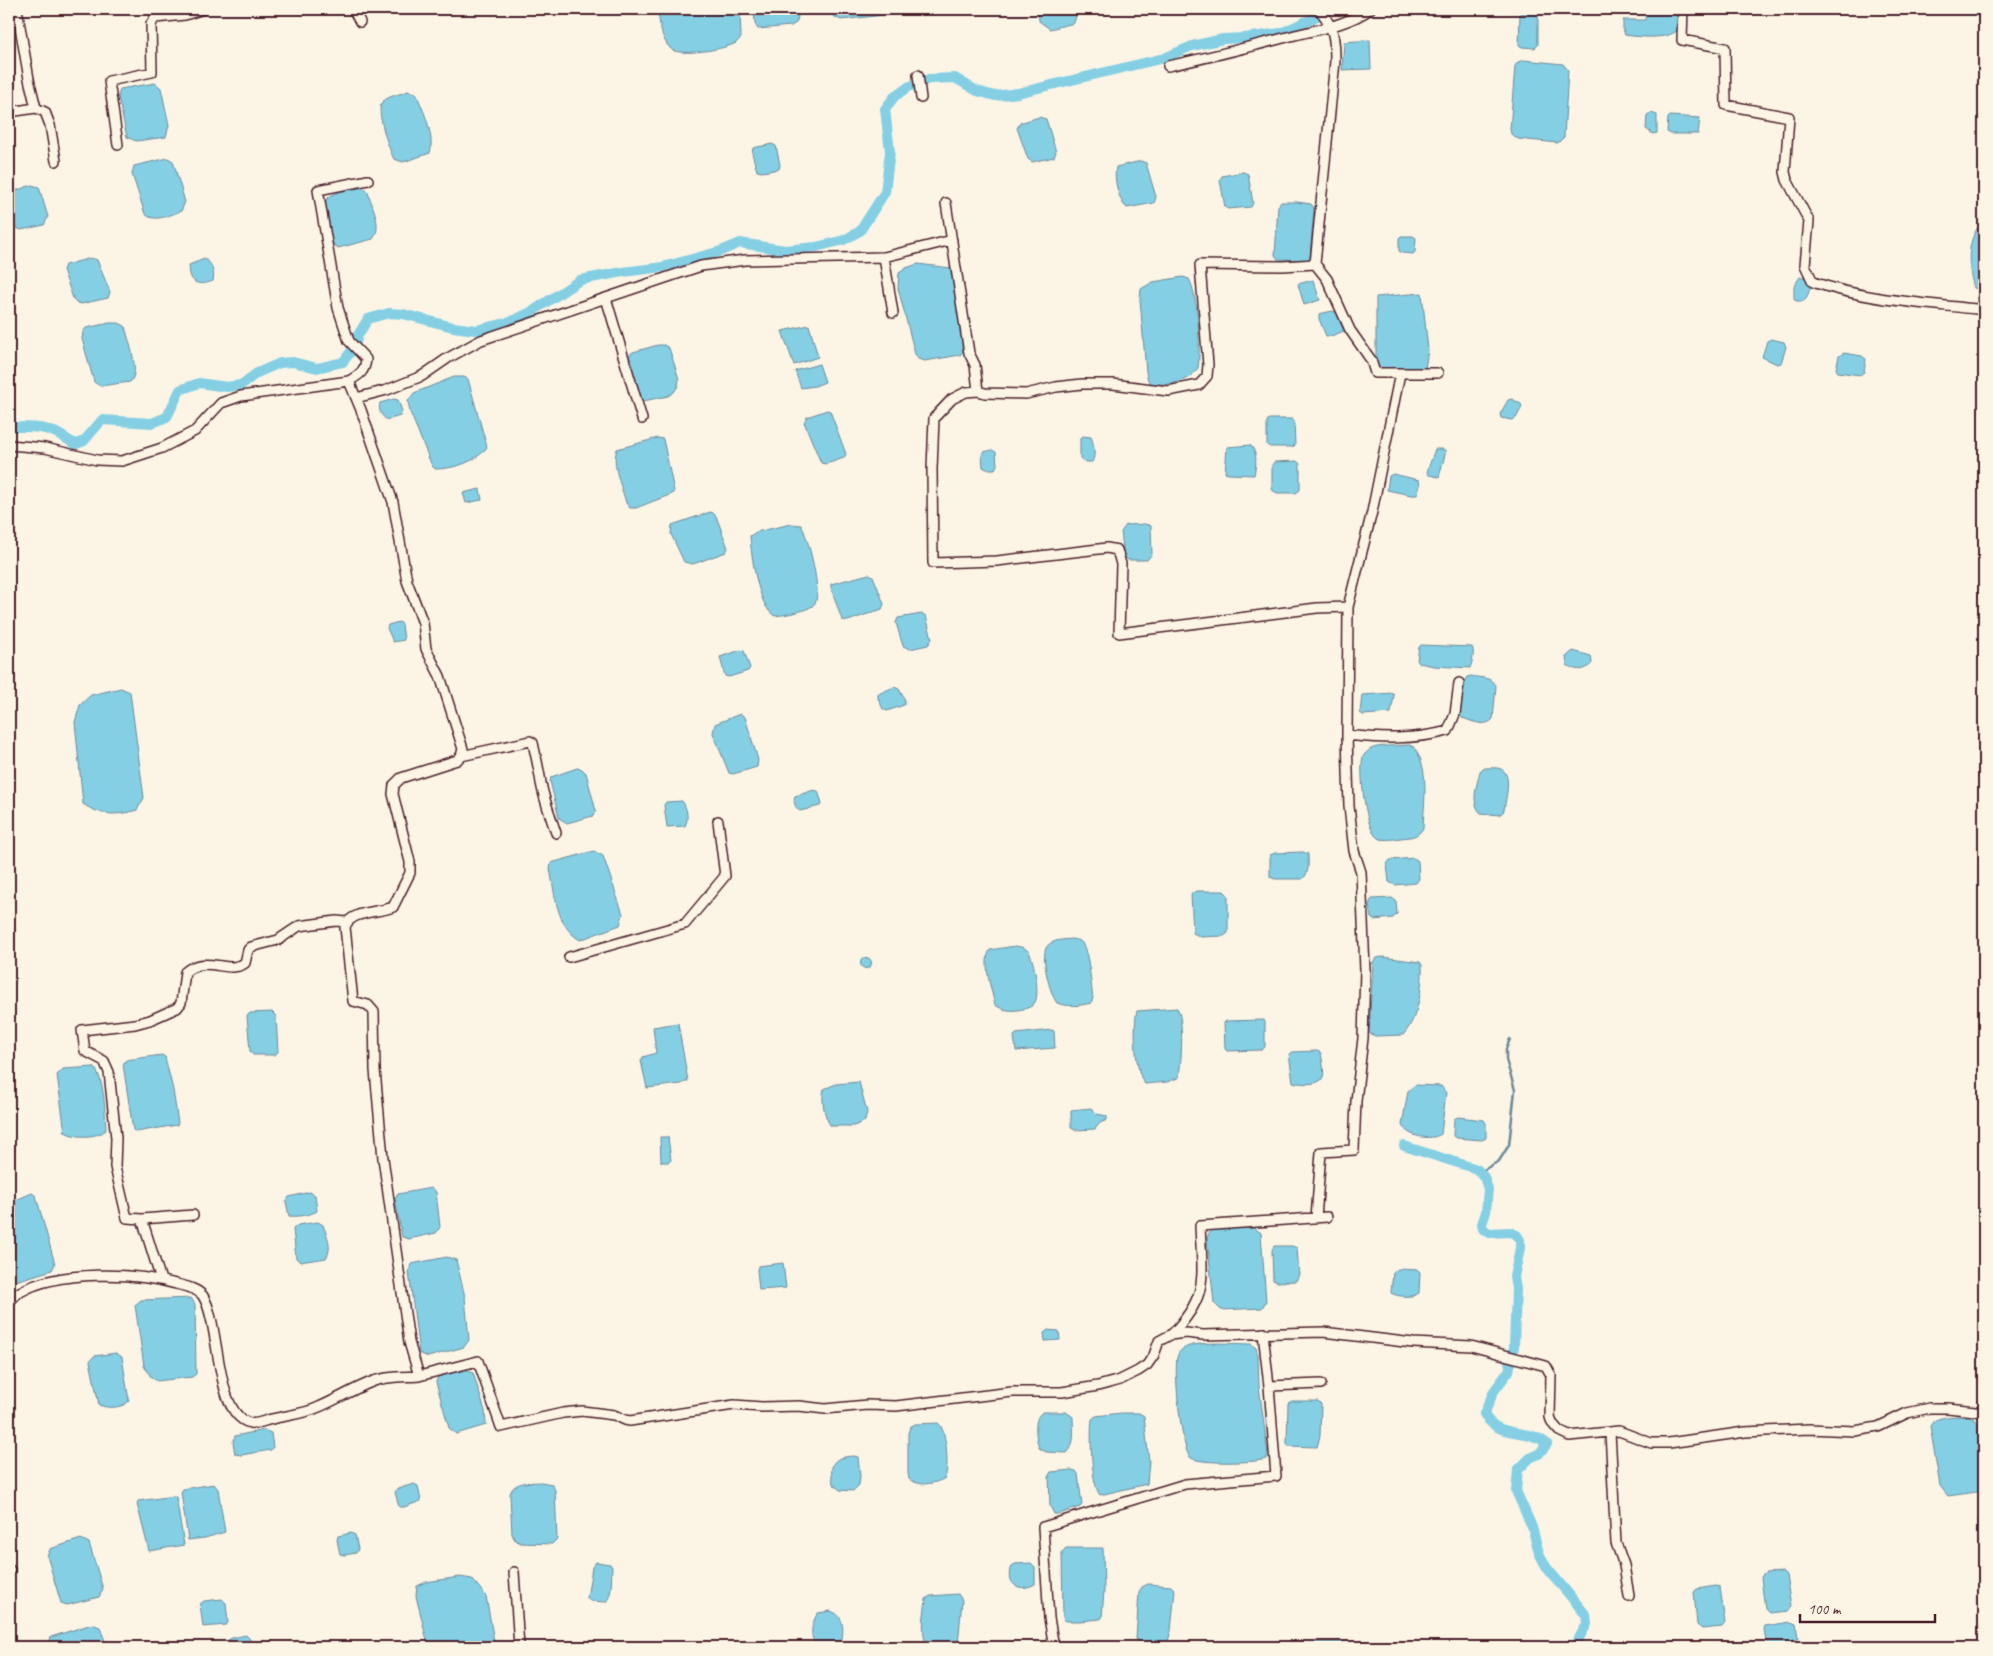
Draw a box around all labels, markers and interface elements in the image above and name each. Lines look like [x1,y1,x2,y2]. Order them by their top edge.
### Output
scale bar [1800,1591,1936,1623]
text: 100 m [1808,1600,1842,1619]

